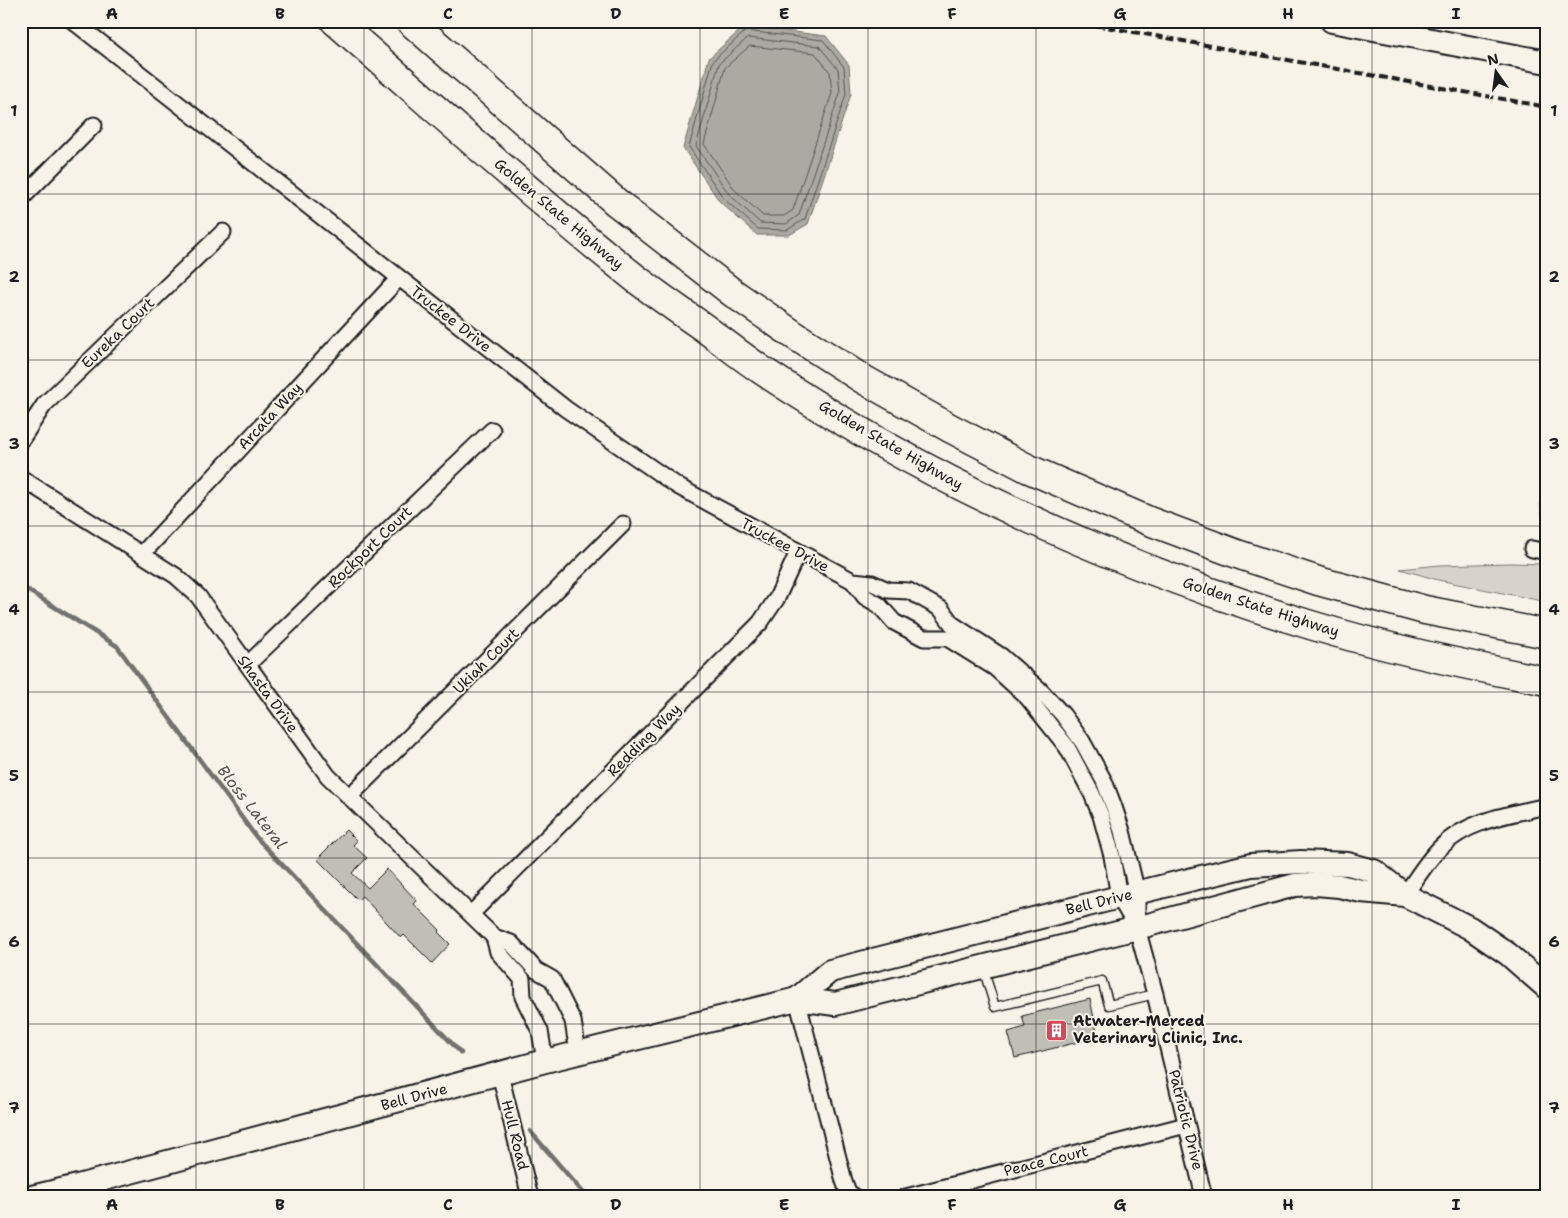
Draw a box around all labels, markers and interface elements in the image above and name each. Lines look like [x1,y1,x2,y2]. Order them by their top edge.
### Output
text: A [106,3,118,24]
text: B [275,3,285,24]
text: C [443,3,453,24]
text: D [610,3,622,24]
text: E [779,3,789,24]
text: F [947,3,957,24]
text: G [1114,3,1127,24]
text: H [1282,3,1294,24]
text: I [1452,3,1461,24]
north arrow [1470,48,1520,98]
text: N [1485,49,1500,69]
text: 1 [10,100,18,121]
text: 1 [1550,100,1558,121]
street label: Golden State Highway [490,154,628,274]
text: 2 [8,266,20,287]
text: 2 [1548,266,1560,287]
street label: Truckee Drive [407,281,495,357]
street label: Eureka Court [77,293,159,373]
street label: Arcata Way [234,378,306,454]
street label: Golden State Highway [815,395,967,495]
text: 3 [8,433,20,454]
text: 3 [1548,433,1560,454]
street label: Rockport Court [323,502,417,592]
street label: Truckee Drive [737,513,833,577]
street label: Golden State Highway [1180,572,1342,642]
text: 4 [8,599,20,620]
text: 4 [1548,599,1560,620]
street label: Ukiah Court [449,624,523,698]
street label: Shasta Drive [233,651,303,737]
street label: Redding Way [603,699,685,781]
water label: Bloss Lateral [213,761,291,853]
text: 5 [9,765,19,786]
text: 5 [1549,765,1559,786]
street label: Bell Drive [1064,884,1134,920]
text: 6 [8,931,20,952]
text: 6 [1548,931,1560,952]
place label: Atwater-Merced Veterinary Clinic, Inc. [1073,1011,1243,1048]
building icon: Atwater-Merced Veterinary Clinic, Inc. [1045,1018,1069,1042]
street label: Patriotic Drive [1164,1068,1208,1172]
street label: Bell Drive [379,1079,449,1115]
text: 7 [8,1097,20,1118]
text: 7 [1548,1097,1560,1118]
street label: Hull Road [497,1098,533,1173]
street label: Peace Court [1002,1141,1090,1181]
text: A [106,1194,118,1215]
text: B [275,1194,285,1215]
text: C [443,1194,453,1215]
text: D [610,1194,622,1215]
text: E [779,1194,789,1215]
text: F [947,1194,957,1215]
text: G [1114,1194,1127,1215]
text: H [1282,1194,1294,1215]
text: I [1452,1194,1461,1215]

